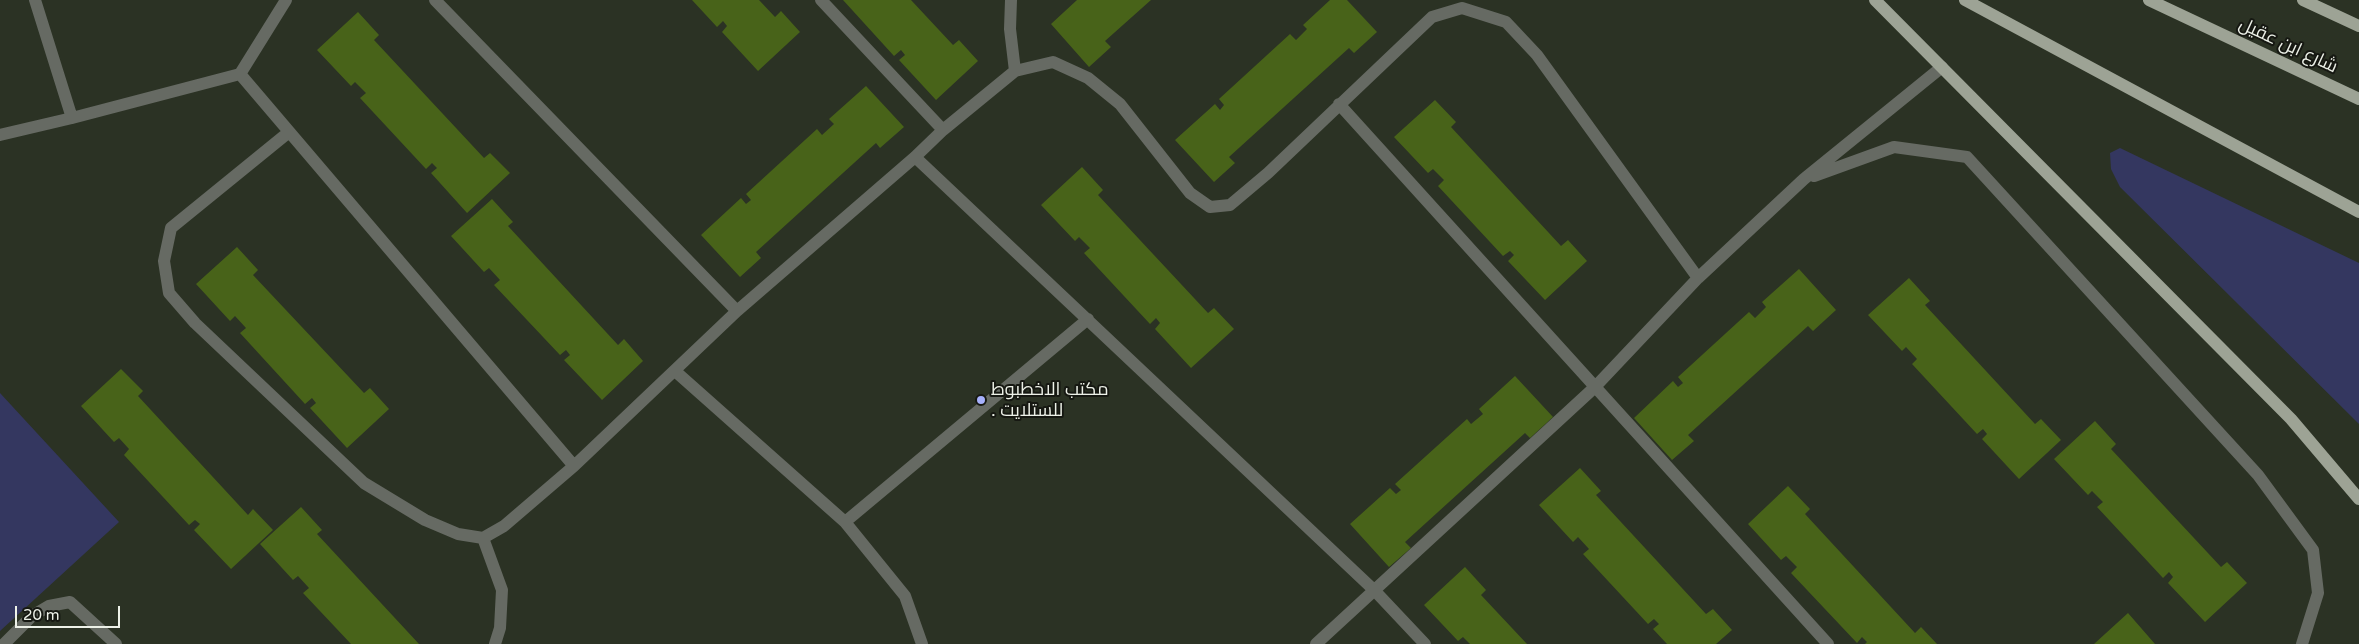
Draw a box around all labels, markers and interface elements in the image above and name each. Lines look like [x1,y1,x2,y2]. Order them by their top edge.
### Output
street label: شارع ابن عقيل [2235,14,2341,78]
place label: مكتب الاخطبوط . للستلايت [991,379,1108,422]
marker: مكتب الاخطبوط . للستلايت [975,394,987,406]
scale bar [18,596,122,628]
text: 20 m [23,606,60,624]

